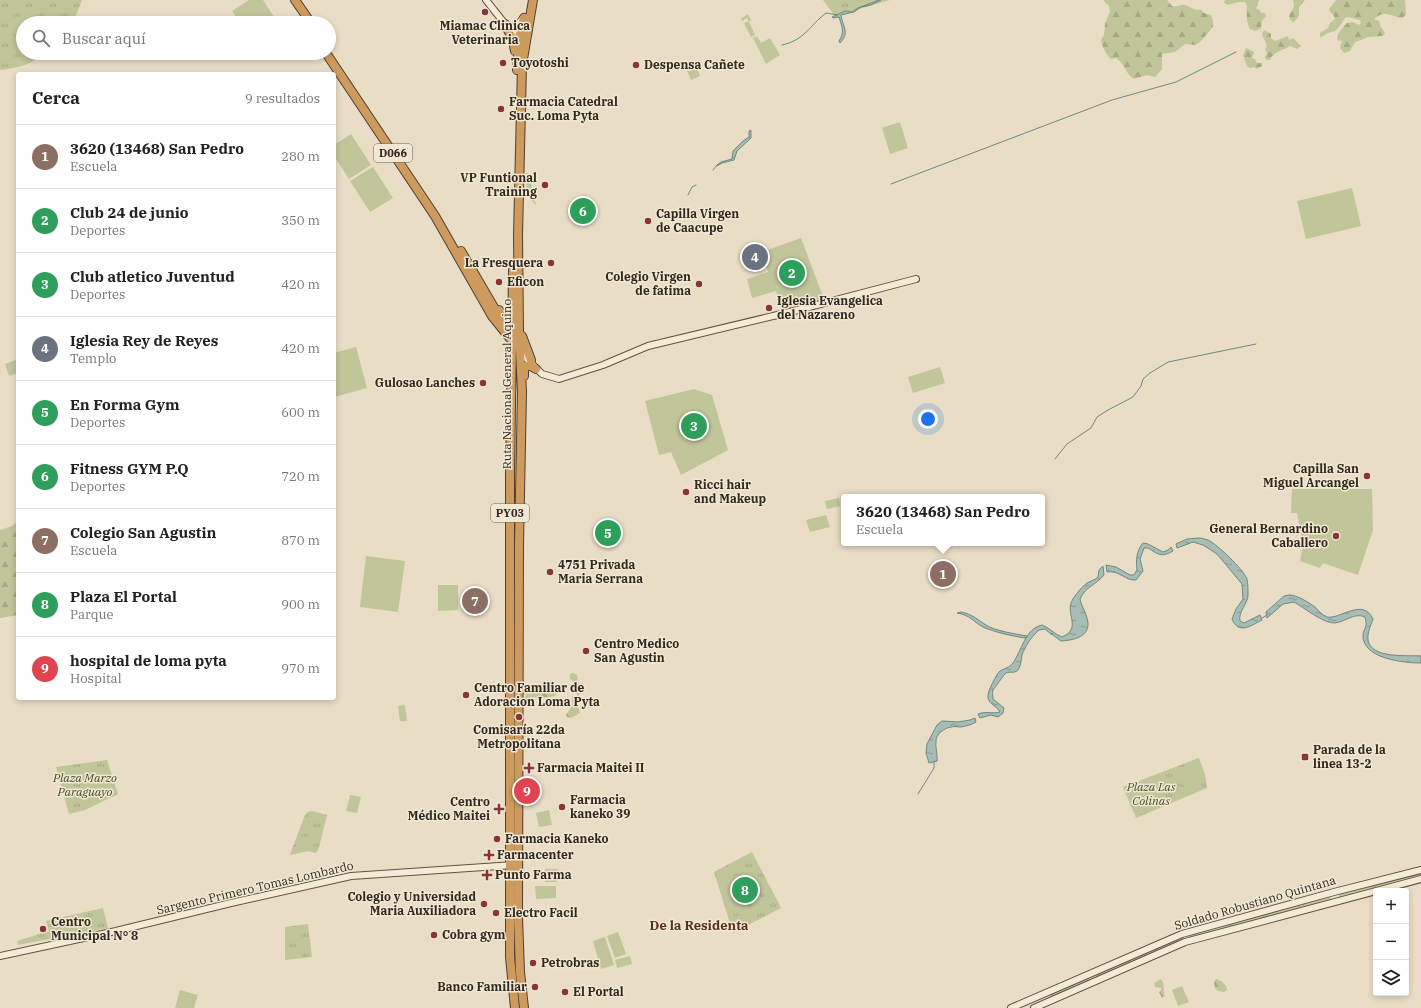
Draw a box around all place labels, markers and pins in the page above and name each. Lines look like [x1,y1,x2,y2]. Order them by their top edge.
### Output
marker: Miamac Clinica Veterinaria [480,7,490,17]
place label: Miamac Clinica Veterinaria [440,18,530,47]
place label: Toyotoshi [511,55,569,70]
place label: Despensa Cañete [644,57,745,72]
marker: Toyotoshi [498,58,508,68]
marker: Despensa Cañete [631,60,641,70]
place label: Farmacia Catedral Suc. Loma Pyta [509,94,618,123]
marker: Farmacia Catedral Suc. Loma Pyta [496,104,506,114]
place label: VP Funtional Training [460,170,537,199]
marker: VP Funtional Training [540,180,550,190]
pin: 6 [570,196,596,226]
place label: Capilla Virgen de Caacupe [656,206,739,235]
marker: Capilla Virgen de Caacupe [643,216,653,226]
pin: 4 [742,242,768,272]
place label: La Fresquera [465,255,543,270]
marker: La Fresquera [546,258,556,268]
pin: 2 [779,258,805,288]
place label: Colegio Virgen de fatima [605,269,691,298]
place label: Eficon [507,274,544,289]
marker: Eficon [494,277,504,287]
marker: Colegio Virgen de fatima [694,279,704,289]
place label: Iglesia Evangelica del Nazareno [777,293,883,322]
marker: Iglesia Evangelica del Nazareno [764,303,774,313]
place label: Gulosao Lanches [375,375,475,390]
marker: Gulosao Lanches [478,378,488,388]
pin: 3 [681,411,707,441]
place label: Capilla San Miguel Arcangel [1263,461,1359,490]
marker: Capilla San Miguel Arcangel [1362,471,1372,481]
place label: Ricci hair and Makeup [694,477,767,506]
marker: Ricci hair and Makeup [681,487,691,497]
pin: 5 [595,518,621,548]
place label: General Bernardino Caballero [1209,521,1328,550]
marker: General Bernardino Caballero [1331,531,1341,541]
place label: 4751 Privada Maria Serrana [558,557,643,586]
pin: 1 [930,559,956,589]
marker: 4751 Privada Maria Serrana [545,567,555,577]
pin: 7 [462,586,488,616]
place label: Centro Medico San Agustin [594,636,679,665]
marker: Centro Medico San Agustin [581,646,591,656]
place label: Centro Familiar de Adoracion Loma Pyta [474,680,600,709]
marker: Centro Familiar de Adoracion Loma Pyta [461,690,471,700]
marker: Comisaría 22da Metropolitana [514,712,524,722]
place label: Comisaría 22da Metropolitana [473,722,565,751]
place label: Parada de la linea 13-2 [1313,742,1386,771]
marker: Parada de la linea 13-2 [1300,752,1310,762]
place label: Farmacia Maitei II [537,760,645,775]
marker: Farmacia Maitei II [524,763,534,773]
pin: 9 [514,776,540,806]
place label: Farmacia kaneko 39 [570,792,630,821]
place label: Centro Médico Maitei [408,794,490,823]
marker: Farmacia kaneko 39 [557,802,567,812]
marker: Centro Médico Maitei [493,803,505,815]
place label: Farmacia Kaneko [505,831,609,846]
marker: Farmacia Kaneko [492,834,502,844]
place label: Farmacenter [497,847,574,862]
marker: Farmacenter [484,850,494,860]
place label: Punto Farma [495,867,572,882]
marker: Punto Farma [482,870,492,880]
pin: 8 [732,875,758,905]
place label: Colegio y Universidad Maria Auxiliadora [347,889,476,918]
marker: Colegio y Universidad Maria Auxiliadora [479,899,489,909]
place label: Electro Facil [504,905,578,920]
marker: Electro Facil [491,908,501,918]
place label: Centro Municipal N° 8 [51,914,138,943]
marker: Centro Municipal N° 8 [38,924,48,934]
place label: Cobra gym [442,927,506,942]
marker: Cobra gym [429,930,439,940]
place label: Petrobras [541,955,599,970]
marker: Petrobras [528,958,538,968]
place label: Banco Familiar [437,979,527,994]
marker: Banco Familiar [530,982,540,992]
place label: El Portal [573,984,624,999]
marker: El Portal [560,987,570,997]

